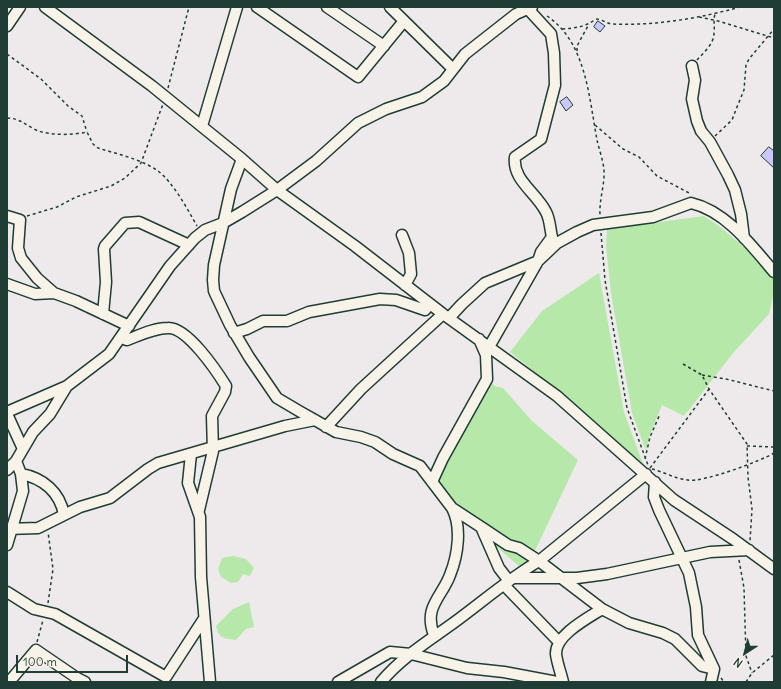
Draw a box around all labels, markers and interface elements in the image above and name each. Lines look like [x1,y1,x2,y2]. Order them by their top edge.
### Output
north arrow [725,633,765,673]
scale bar [18,647,130,673]
text: 100 m [23,654,57,669]
text: N [731,655,745,671]

